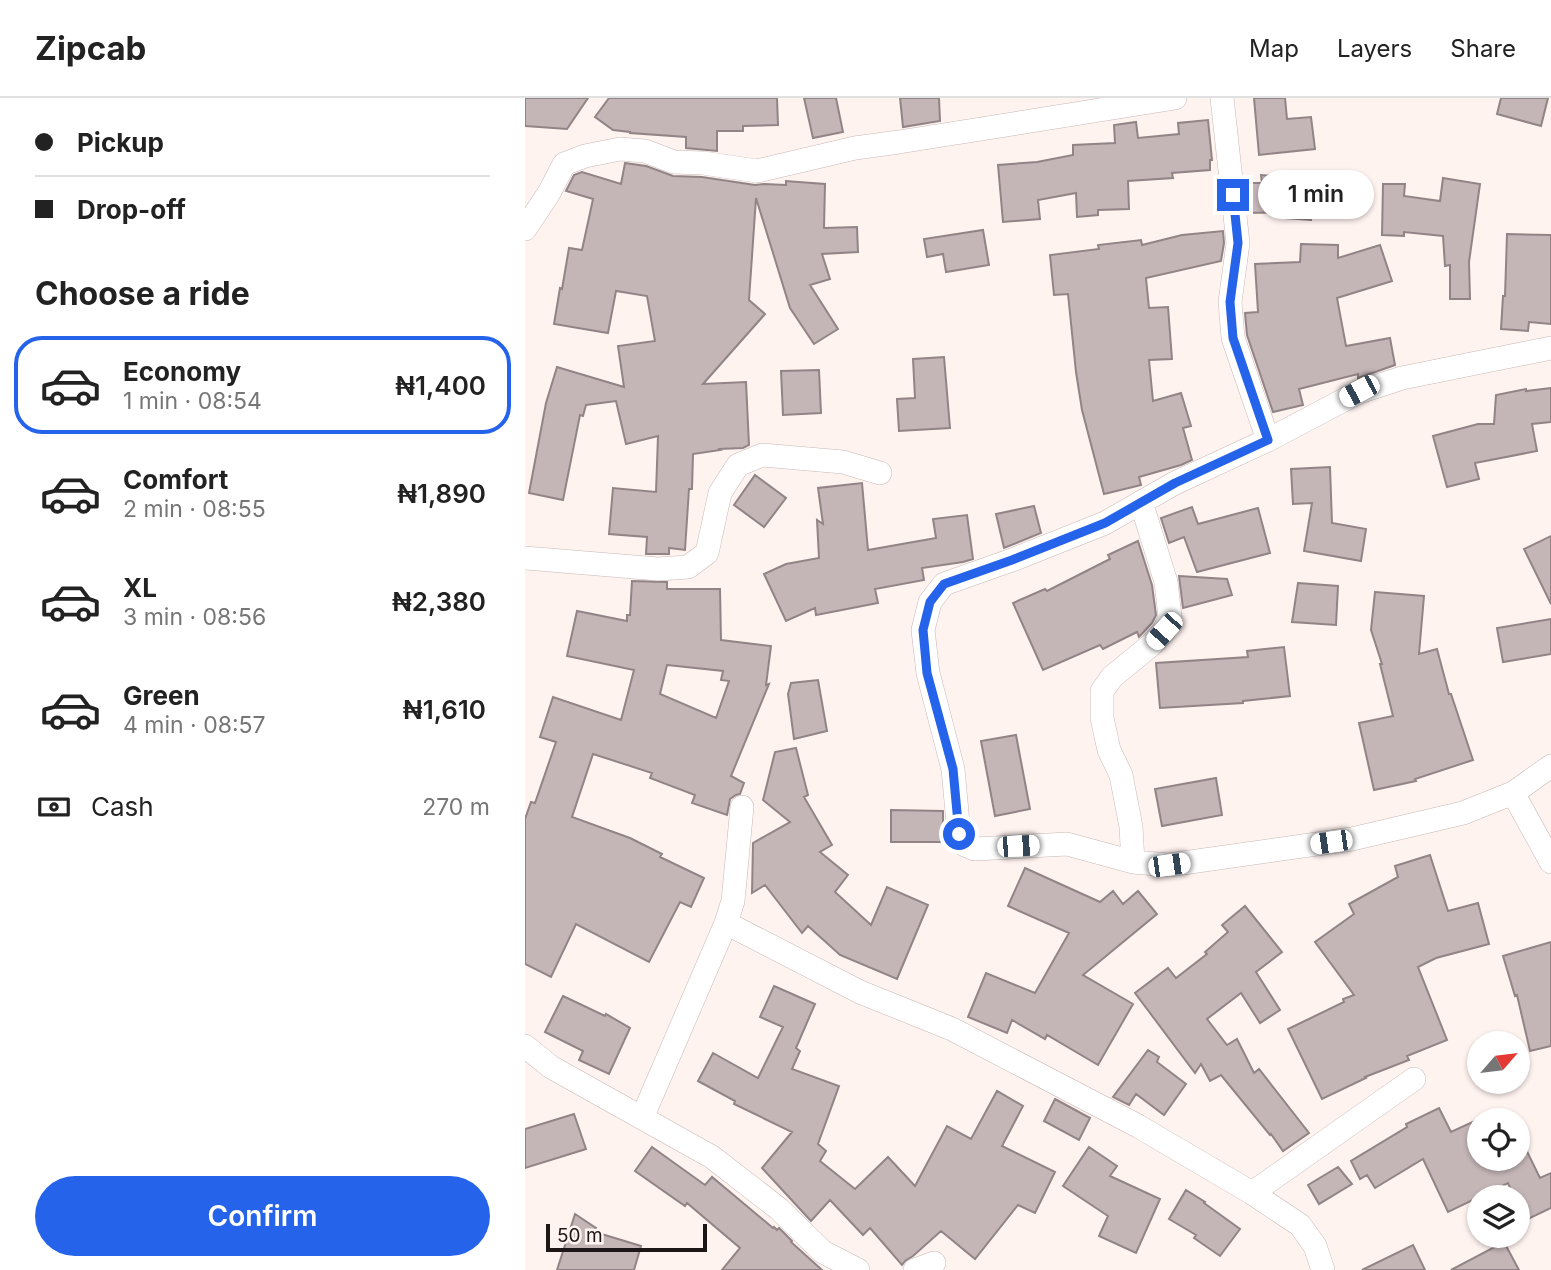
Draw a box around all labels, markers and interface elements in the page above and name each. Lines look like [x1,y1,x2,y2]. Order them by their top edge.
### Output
text: Zipcab [35,28,146,68]
text: Map [1249,34,1299,63]
text: Layers [1337,34,1412,63]
text: Share [1450,34,1516,63]
text: Pickup [77,127,164,158]
callout: 1 min [1257,170,1373,220]
route end [1217,179,1249,211]
text: 1 min [1288,180,1344,208]
text: Drop-off [77,194,186,225]
text: Choose a ride [35,274,250,313]
icon: car [39,354,102,417]
text: Economy [123,356,241,387]
text: ₦1,400 [395,370,486,401]
car [1336,372,1383,410]
text: 1 min · 08:54 [123,387,262,415]
icon: car [39,462,102,525]
text: Comfort [123,464,228,495]
text: ₦1,890 [397,478,486,509]
text: 2 min · 08:55 [123,495,266,523]
icon: car [39,570,102,633]
text: XL [123,572,157,603]
text: ₦2,380 [392,586,486,617]
text: 3 min · 08:56 [123,603,266,631]
car [1143,608,1186,654]
icon: car [39,678,102,741]
text: Green [123,680,200,711]
text: ₦1,610 [403,694,486,725]
text: 4 min · 08:57 [123,711,266,739]
icon: cash [35,788,73,826]
text: Cash [91,791,154,822]
text: 270 m [422,793,490,821]
route start [943,818,975,850]
car [1309,829,1354,855]
car [997,834,1040,858]
car [1147,852,1192,878]
north arrow [1467,1031,1529,1094]
map controls [1467,1031,1530,1248]
button: locate [1467,1108,1530,1171]
button: Confirm [35,1176,490,1256]
button: layers [1467,1185,1530,1248]
scale bar [546,1221,707,1253]
text: 50 m [557,1224,603,1247]

